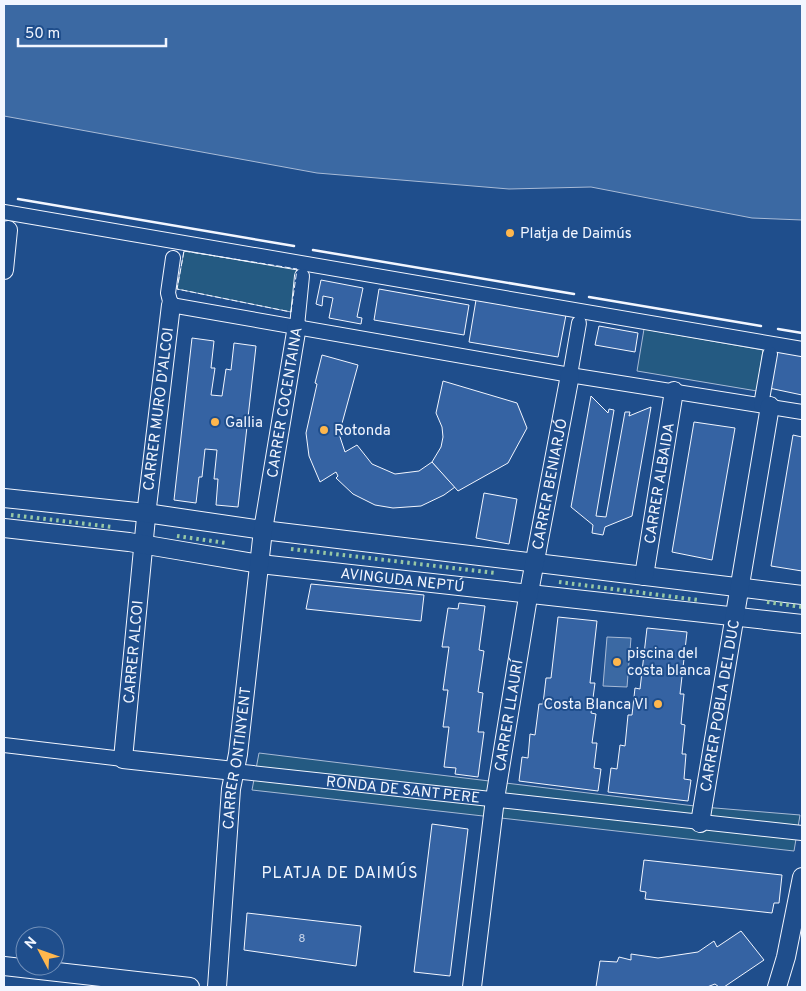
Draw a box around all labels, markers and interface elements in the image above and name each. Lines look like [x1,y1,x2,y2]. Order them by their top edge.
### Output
scale bar [18,15,165,47]
text: 50 m [25,25,60,44]
place label: Platja de Daimús [520,225,632,244]
marker: Platja de Daimús [504,227,516,239]
street label: CARRER MURO D'ALCOI [140,326,179,492]
street label: CARRER COCENTAINA [264,326,308,479]
place label: Gallia [225,414,263,433]
marker: Gallia [209,416,221,428]
street label: CARRER BENIARJÓ [529,417,573,552]
street label: CARRER ALBAIDA [641,421,680,545]
place label: Rotonda [334,422,391,441]
marker: Rotonda [318,424,330,436]
street label: AVINGUDA NEPTÚ [339,565,466,598]
street label: CARRER ALCOI [121,600,148,705]
street label: CARRER POBLA DEL DUC [697,618,745,794]
place label: piscina del costa blanca [627,645,711,681]
marker: piscina del costa blanca [611,656,623,668]
street label: CARRER LLAURÍ [492,657,529,773]
street label: CARRER ONTINYENT [220,686,256,830]
place label: Costa Blanca VI [543,696,648,715]
marker: Costa Blanca VI [652,698,664,710]
street label: RONDA DE SANT PERE [325,773,481,809]
district label: PLATJA DE DAIMÚS [261,862,419,884]
north arrow [15,926,65,976]
house number: 8 [298,931,306,947]
text: N [22,934,41,953]

